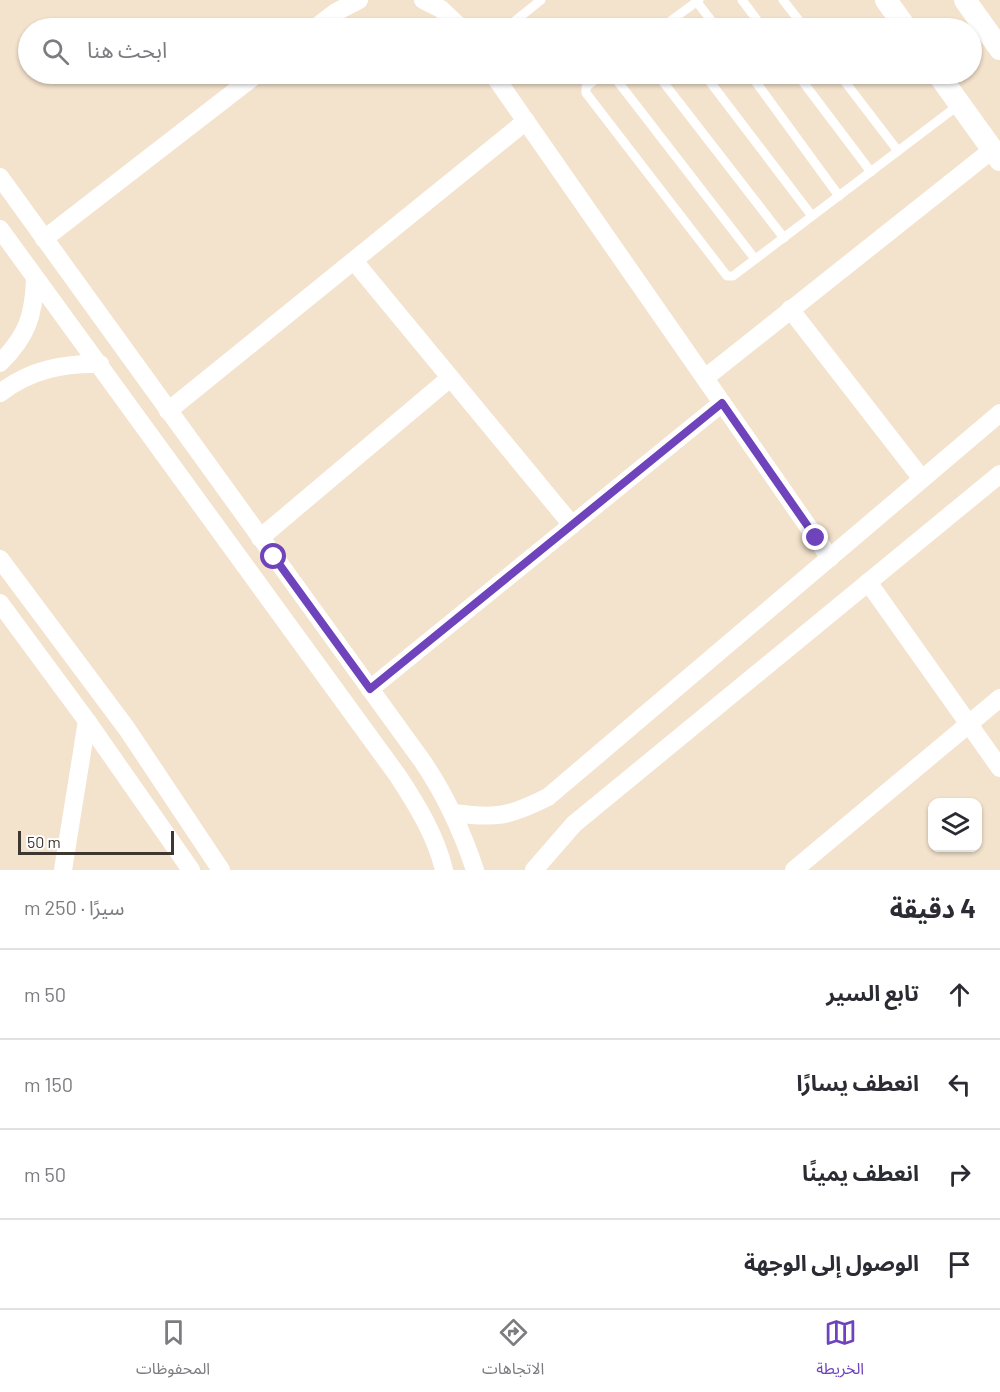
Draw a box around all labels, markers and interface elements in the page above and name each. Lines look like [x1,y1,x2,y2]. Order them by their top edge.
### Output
search box [18,18,982,84]
icon: search [39,35,72,68]
text: ابحث هنا [87,36,167,62]
route end [802,524,828,550]
route start [260,543,286,569]
map controls [928,798,982,852]
button: layers [928,798,982,852]
scale bar [18,828,174,856]
text: 50 m [27,832,61,851]
text: 4 دقيقة [890,892,976,923]
text: سيرًا · 250 m [24,895,124,919]
icon: ahead [943,978,976,1011]
text: تابع السير [826,979,919,1005]
text: 50 m [24,982,66,1006]
icon: left [943,1068,976,1101]
text: انعطف يسارًا [796,1069,919,1095]
text: 150 m [24,1072,73,1096]
icon: right [943,1158,976,1191]
text: انعطف يمينًا [802,1159,919,1185]
text: 50 m [24,1162,66,1186]
icon: arrive [943,1248,976,1281]
text: الوصول إلى الوجهة [744,1249,919,1275]
tab: المحفوظات [136,1316,210,1386]
tab: الاتجاهات [482,1316,544,1386]
tab: الخريطة [816,1316,864,1386]

